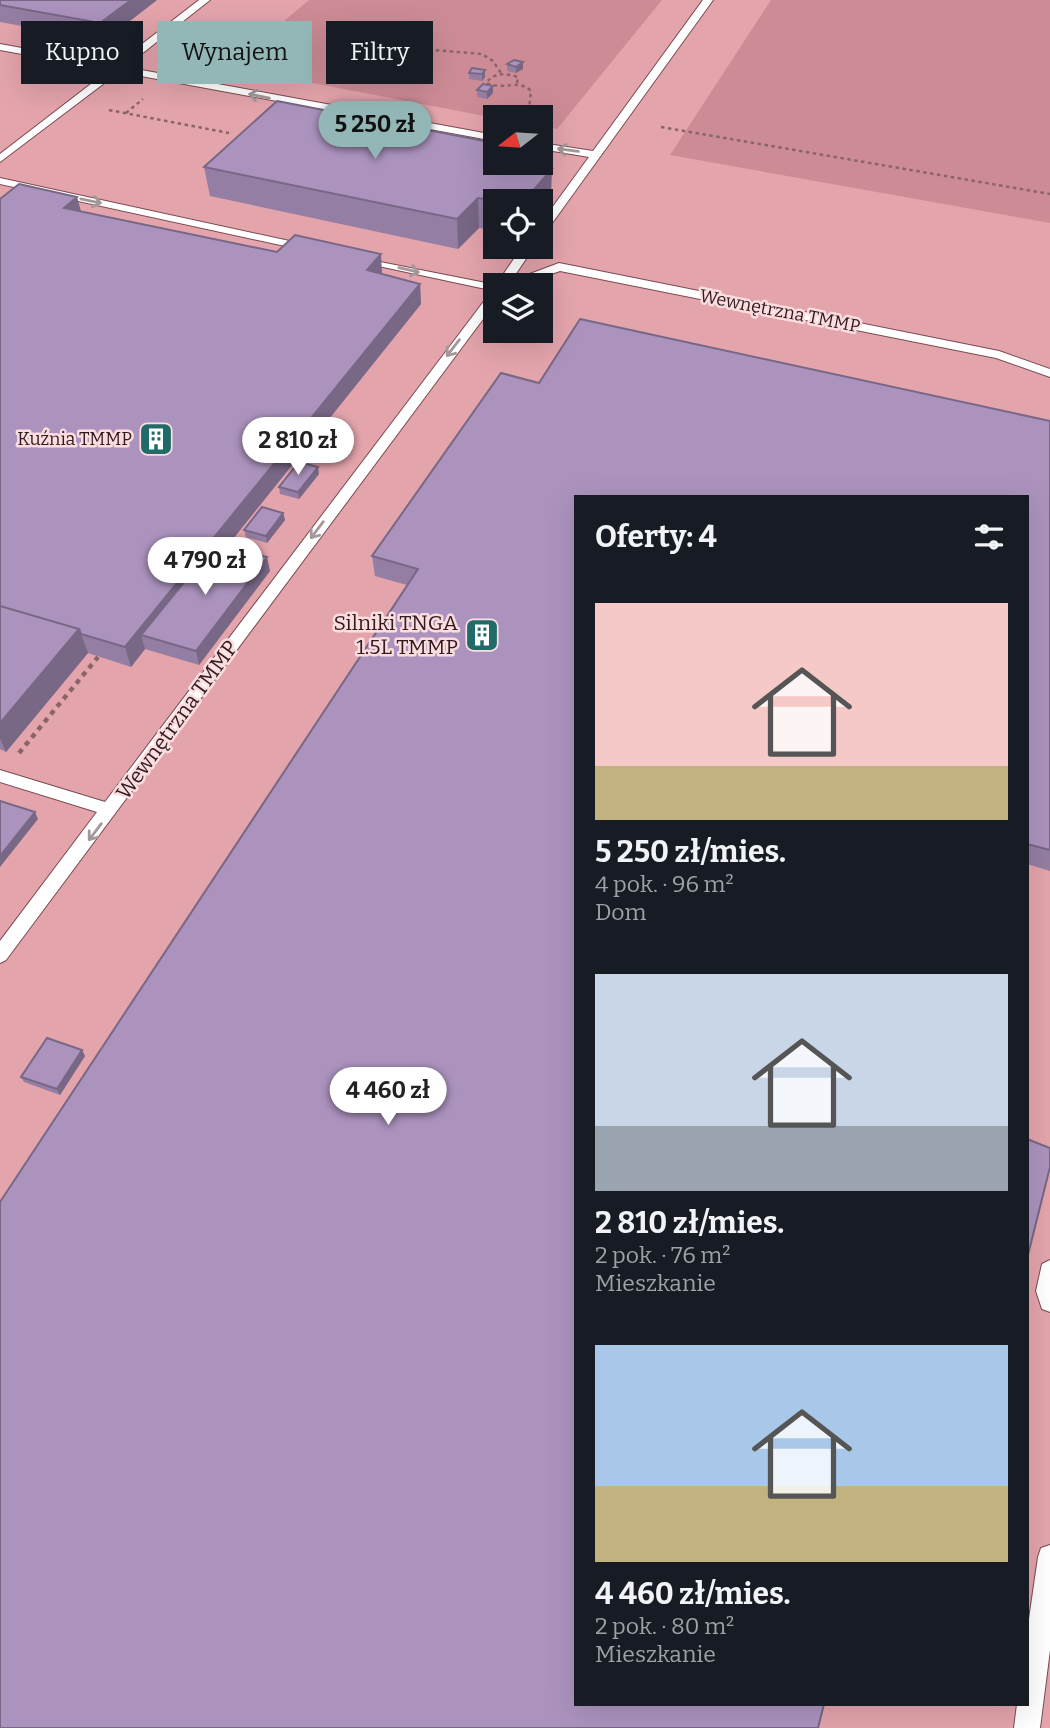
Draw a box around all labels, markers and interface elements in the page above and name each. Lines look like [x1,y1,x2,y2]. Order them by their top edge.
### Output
chip: Kupno [21,21,143,84]
chip: Wynajem [157,21,312,84]
chip: Filtry [326,21,433,84]
one-way arrow [248,88,271,102]
pin: 5 250 zł [303,102,447,161]
north arrow [483,105,553,175]
map controls [483,105,553,343]
text: 5 250 zł [334,110,416,138]
one-way arrow [557,143,580,156]
button: locate [483,189,553,259]
one-way arrow [79,195,102,208]
one-way arrow [397,264,420,277]
button: layers [483,273,553,343]
street label: Wewnętrzna TMMP [698,285,862,337]
one-way arrow [445,338,460,357]
pin: 2 810 zł [226,418,370,477]
building icon: Kuźnia TMMP [137,420,175,458]
text: 2 810 zł [258,426,338,454]
place label: Kuźnia TMMP [17,428,132,450]
icon: filters [970,518,1008,556]
text: Oferty: 4 [595,519,717,555]
one-way arrow [309,521,324,539]
pin: 4 790 zł [133,538,277,597]
text: 4 790 zł [164,546,246,574]
place label: Silniki TNGA 1.5L TMMP [334,610,458,660]
building icon: Silniki TNGA 1.5L TMMP [463,616,501,654]
street label: Wewnętrzna TMMP [111,635,243,805]
icon: home [739,649,865,775]
one-way arrow [87,822,102,840]
text: 5 250 zł/mies. [595,834,786,870]
text: 4 pok. · 96 m² [595,870,734,898]
text: Dom [595,898,647,926]
icon: home [739,1020,865,1146]
pin: 4 460 zł [316,1068,460,1127]
text: 4 460 zł [346,1076,430,1104]
text: 2 810 zł/mies. [595,1205,784,1241]
text: 2 pok. · 76 m² [595,1241,730,1269]
text: Mieszkanie [595,1269,716,1297]
icon: home [739,1391,865,1517]
text: 4 460 zł/mies. [595,1576,791,1612]
text: 2 pok. · 80 m² [595,1612,734,1640]
text: Mieszkanie [595,1640,716,1668]

